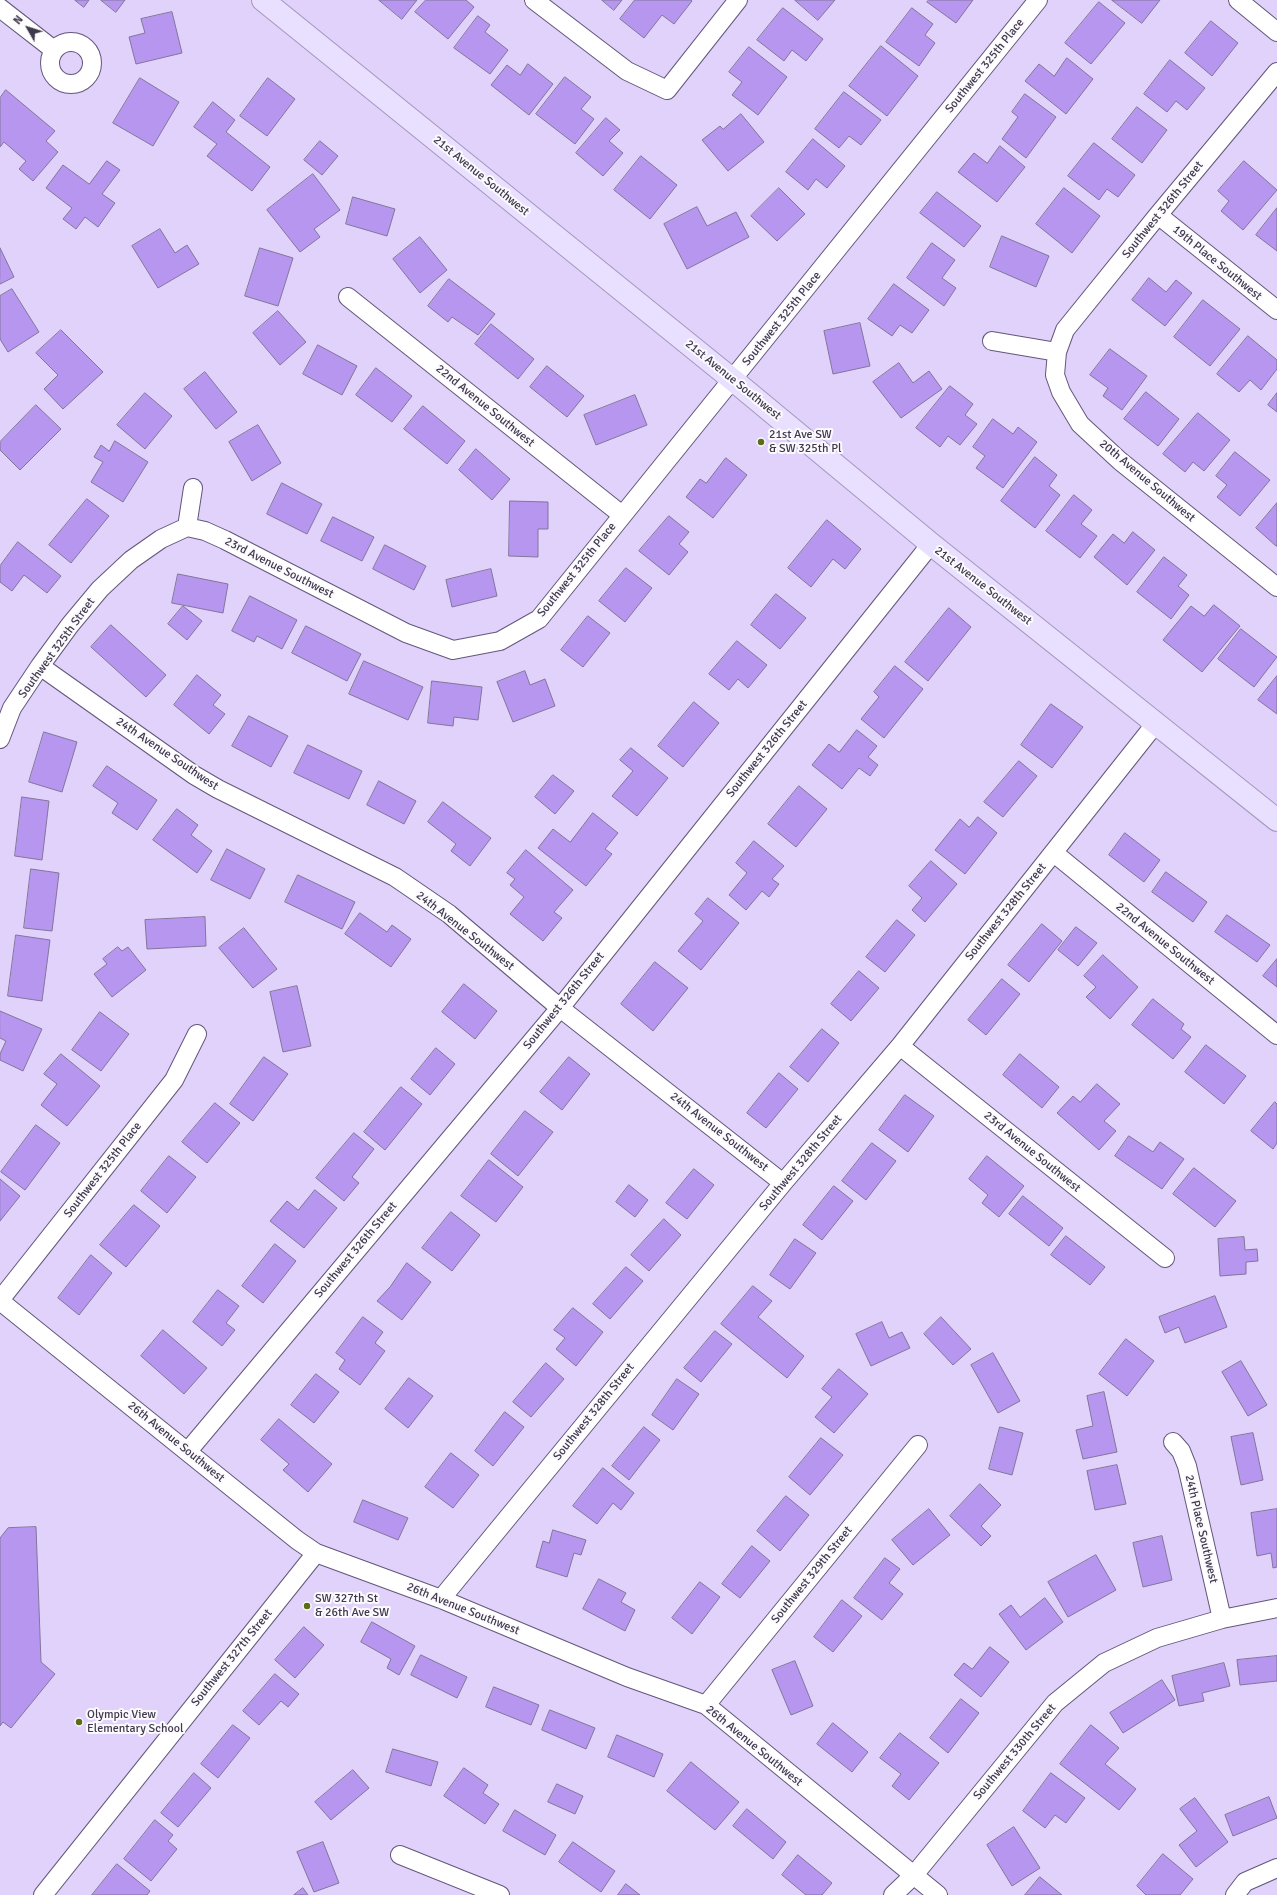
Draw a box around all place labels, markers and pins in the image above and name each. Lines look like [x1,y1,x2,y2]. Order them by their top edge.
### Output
place label: 21st Ave SW & SW 325th Pl [769,428,842,456]
marker: 21st Ave SW & SW 325th Pl [756,437,766,447]
place label: SW 327th St & 26th Ave SW [315,1592,389,1620]
marker: SW 327th St & 26th Ave SW [302,1601,312,1611]
place label: Olympic View Elementary School [87,1708,183,1736]
marker: Olympic View Elementary School [74,1717,84,1727]

